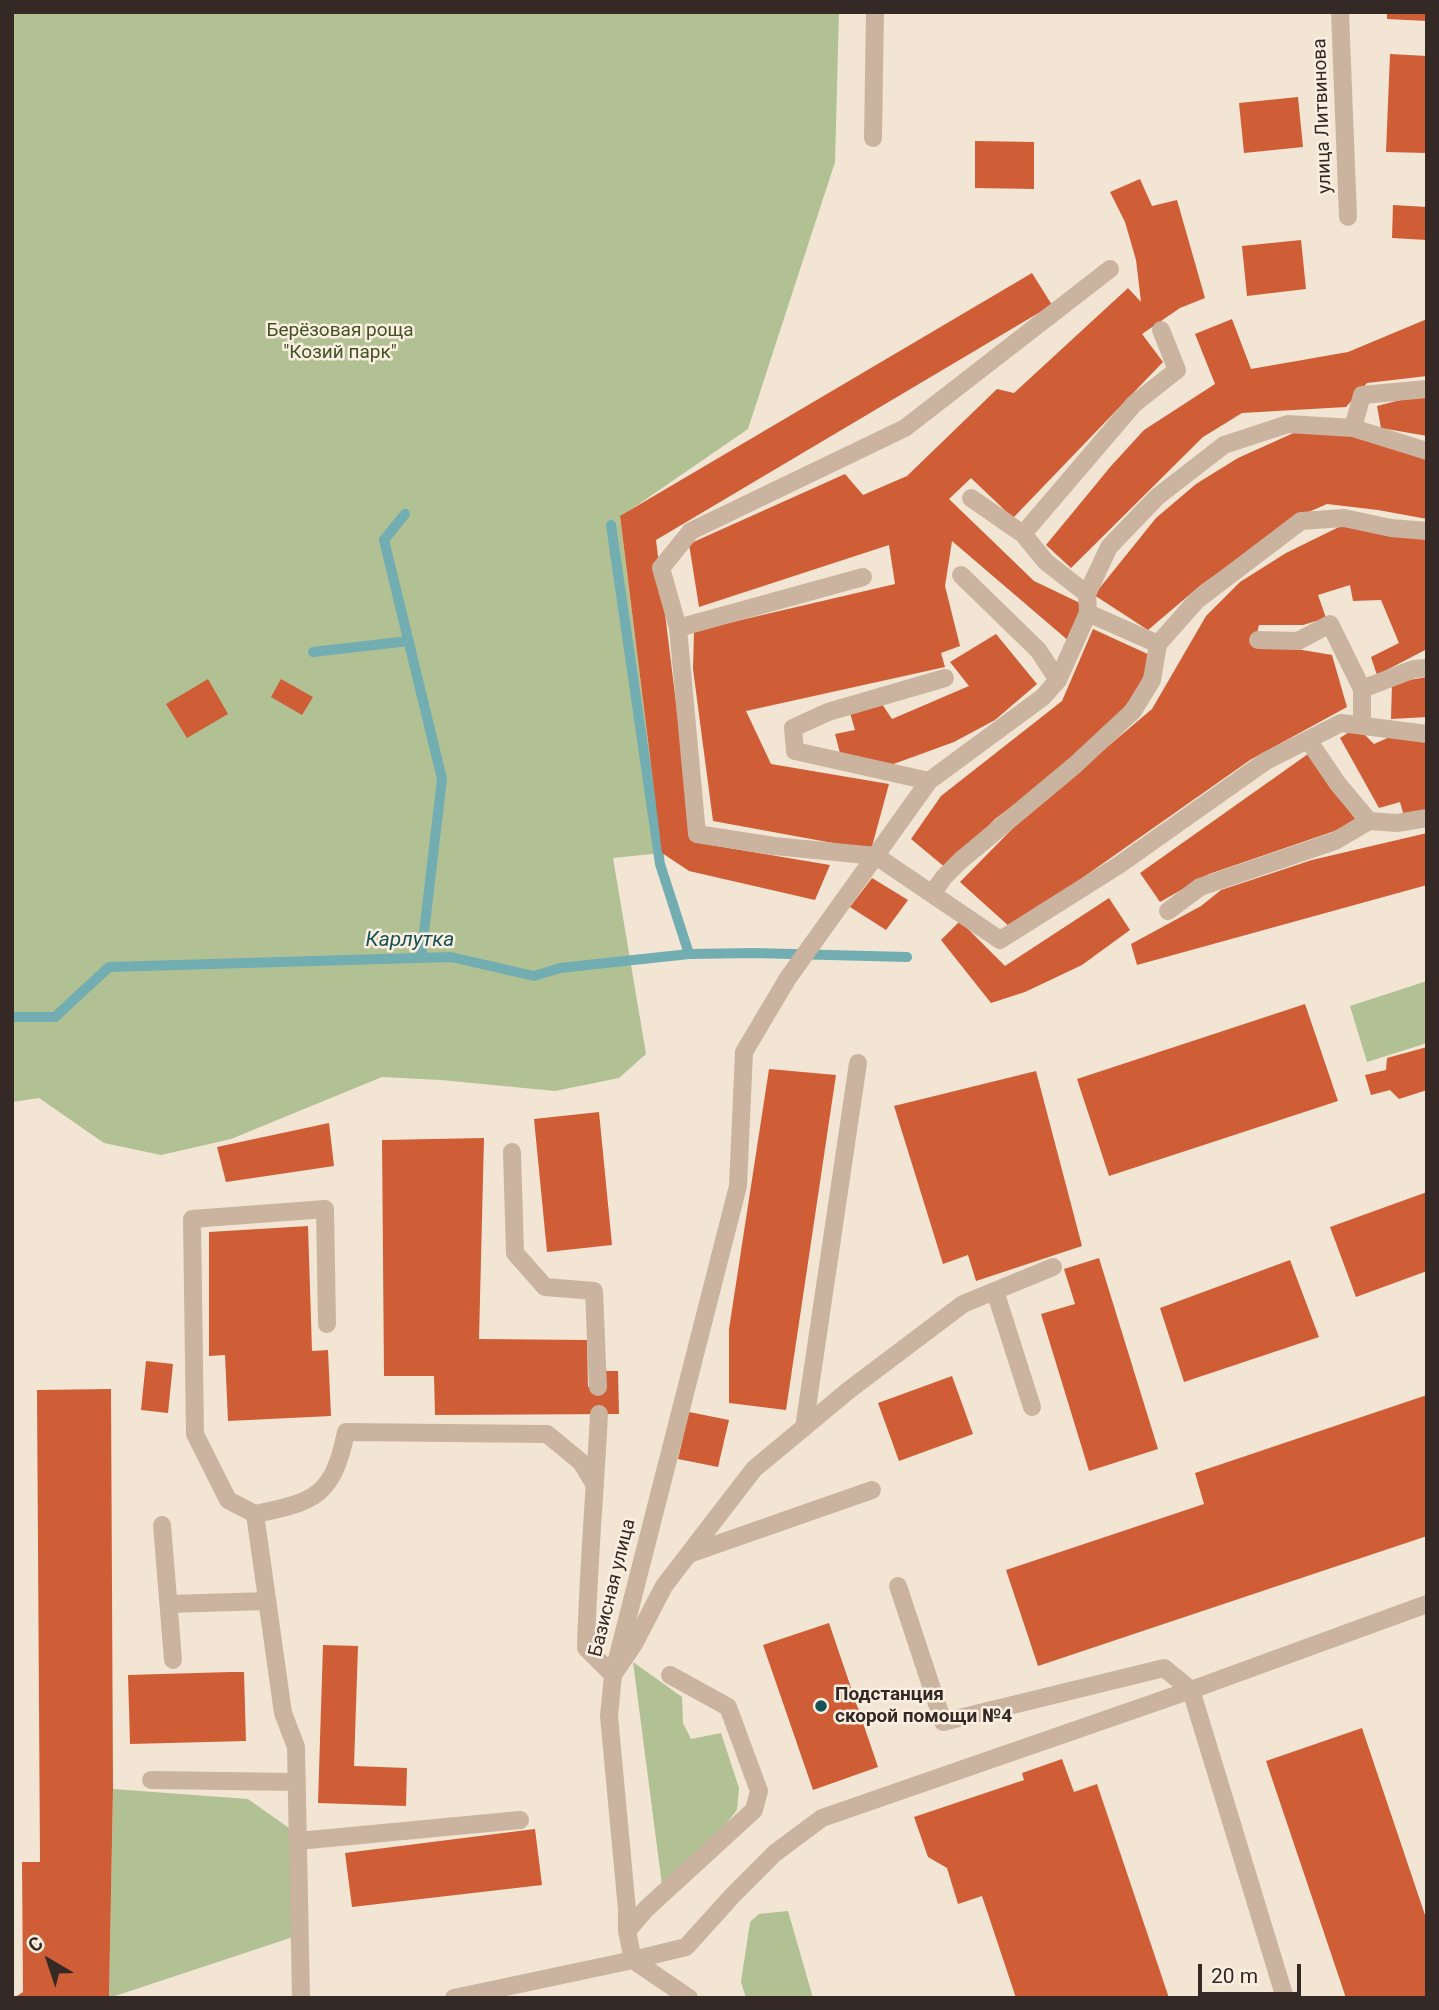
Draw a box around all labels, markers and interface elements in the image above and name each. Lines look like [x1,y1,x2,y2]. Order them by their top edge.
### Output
street label: улица Литвинова [1309,38,1337,194]
park label: Берёзовая роща "Козий парк" [266,320,414,364]
water label: Карлутка [366,928,454,954]
street label: Базисная улица [585,1517,641,1659]
place label: Подстанция скорой помощи №4 [835,1684,1012,1728]
marker: Подстанция скорой помощи №4 [813,1698,829,1714]
north arrow [14,1926,84,1996]
text: С [23,1931,48,1957]
scale bar [1201,1951,1304,1995]
text: 20 m [1211,1964,1258,1988]

